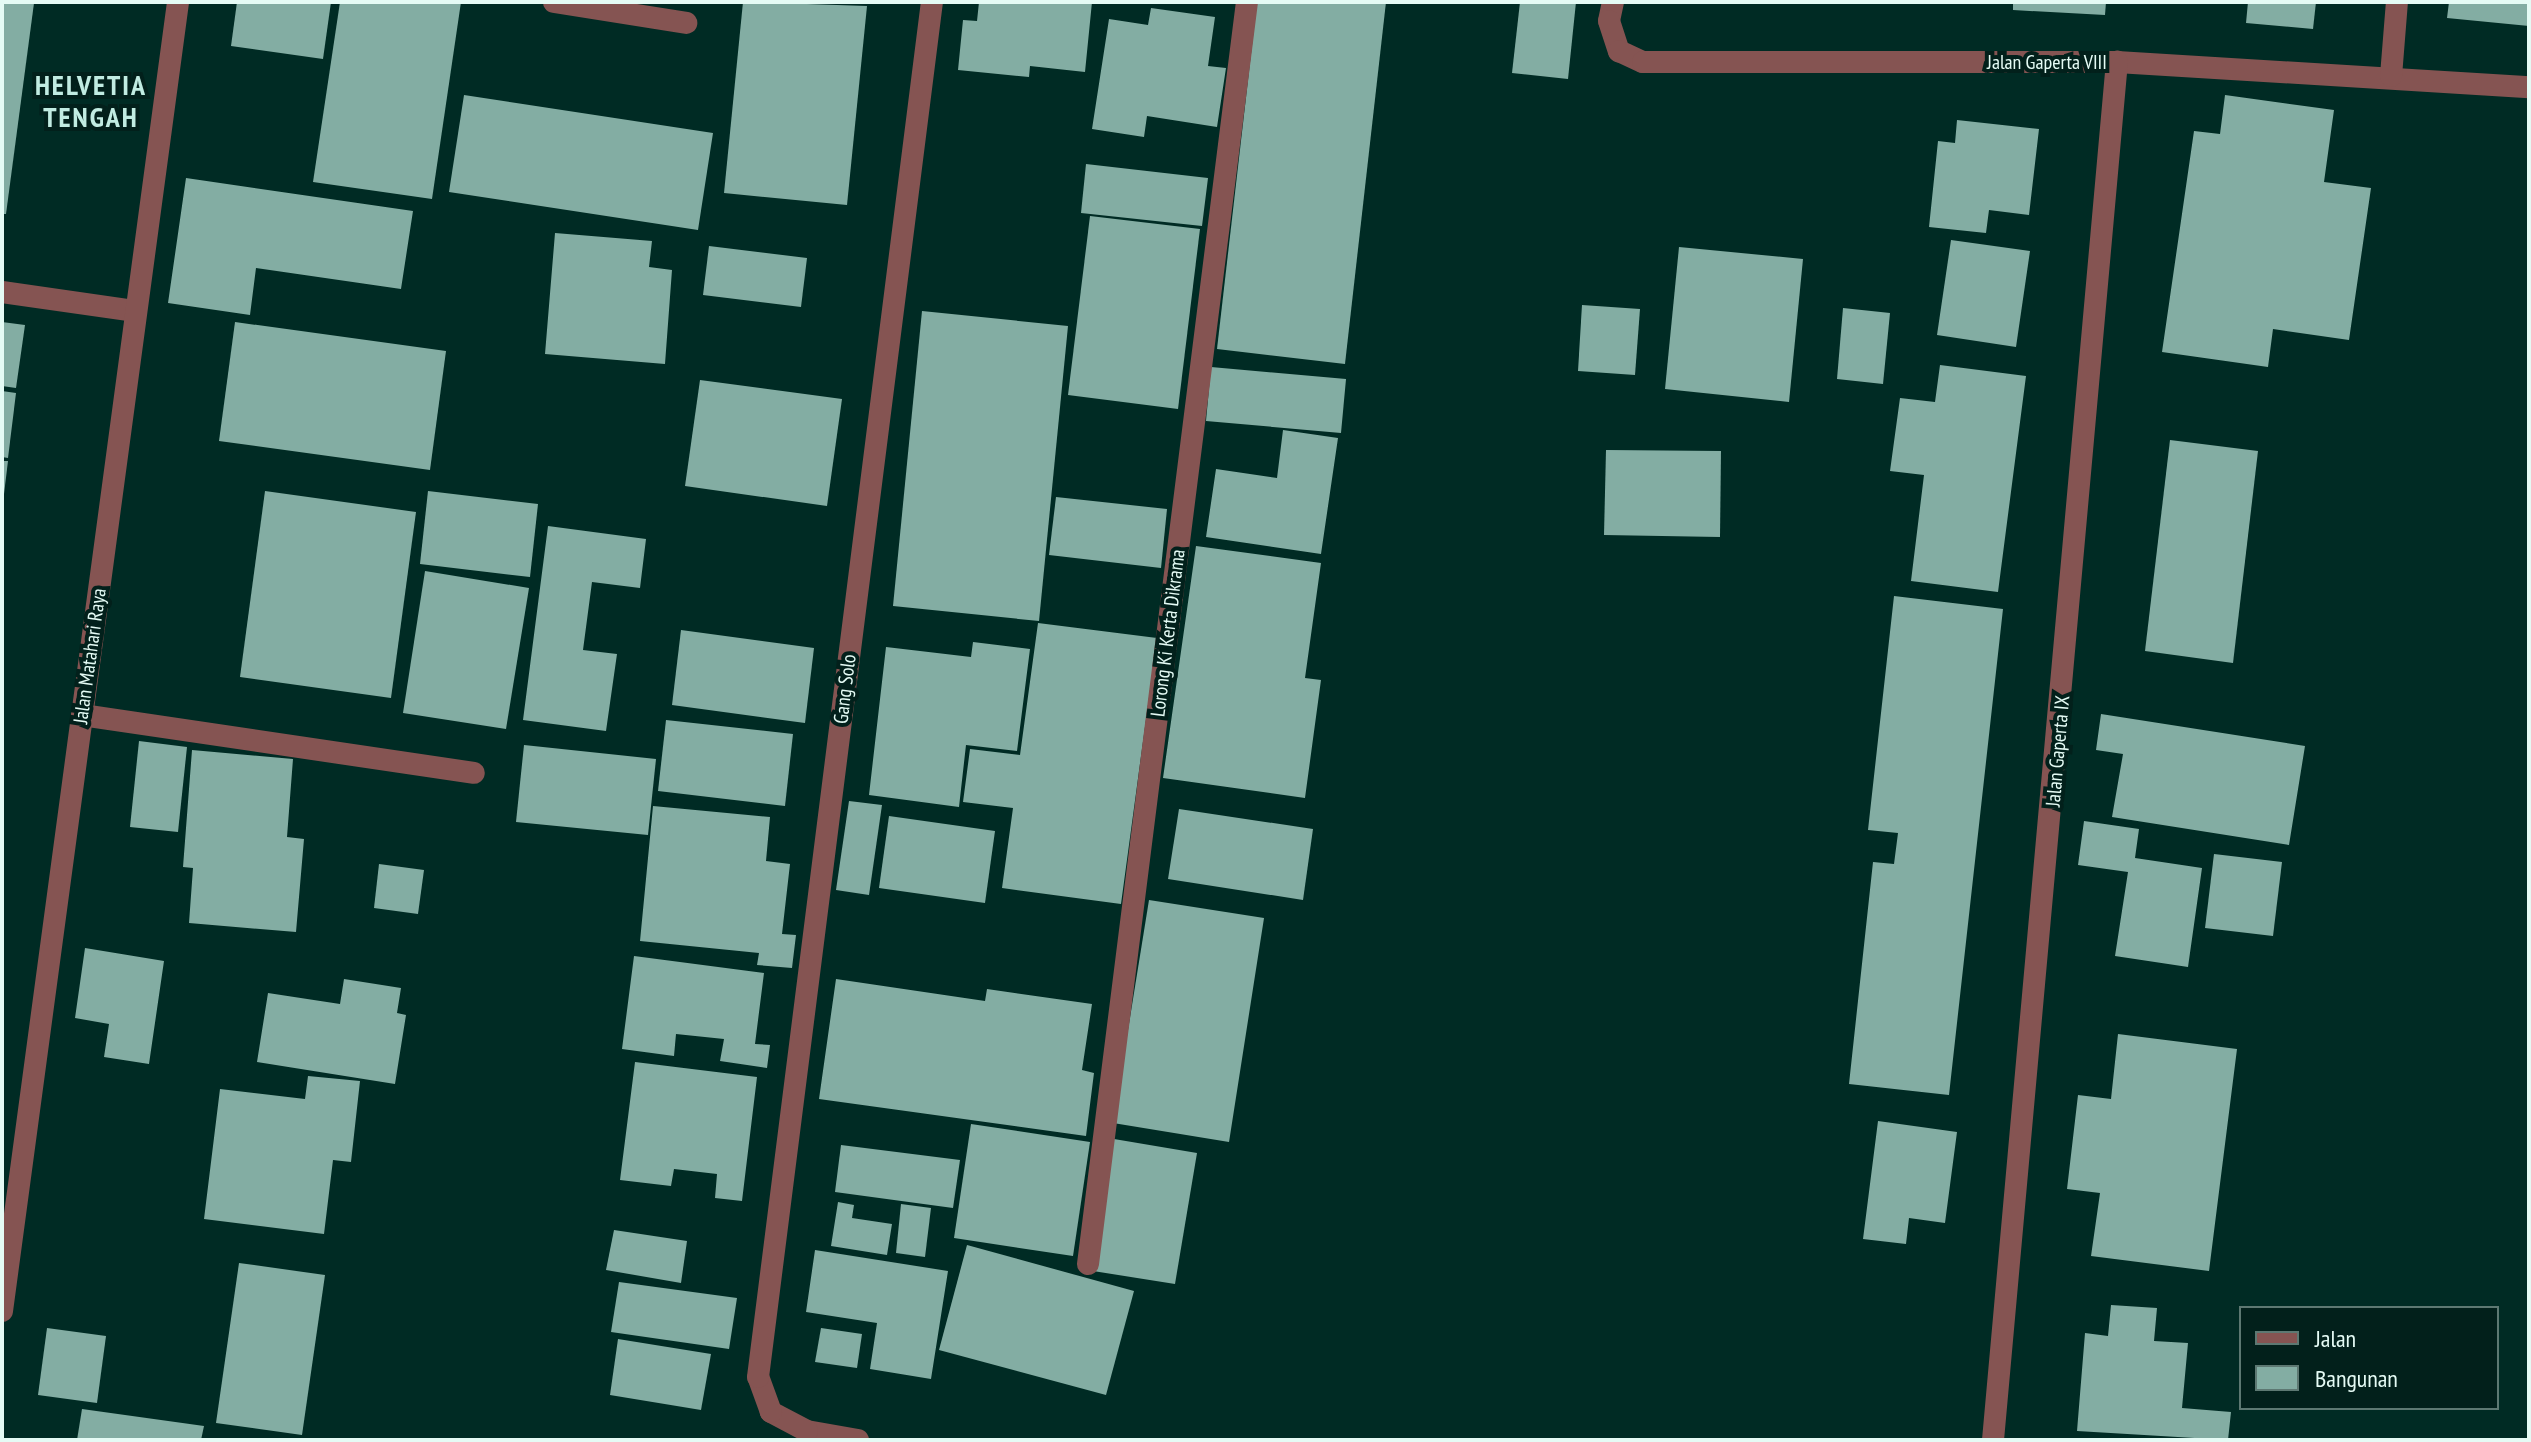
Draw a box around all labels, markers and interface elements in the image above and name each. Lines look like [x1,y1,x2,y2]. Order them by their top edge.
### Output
street label: Jalan Gaperta VIII [1987,50,2107,74]
district label: HELVETIA TENGAH [35,68,147,134]
street label: Lorong Ki Kerta Dikrama [1146,548,1190,718]
street label: Jalan Matahari Raya [69,587,111,725]
street label: Gang Solo [829,653,861,725]
street label: Jalan Gaperta IX [2041,694,2075,808]
legend [2239,1306,2499,1410]
text: Jalan [2315,1323,2356,1354]
text: Bangunan [2315,1363,2398,1394]

